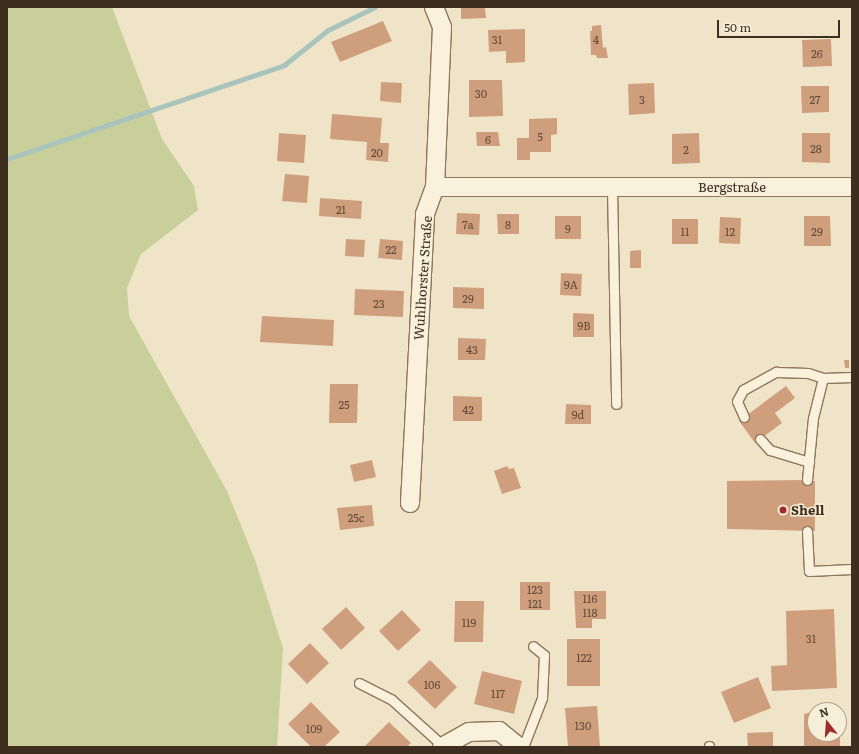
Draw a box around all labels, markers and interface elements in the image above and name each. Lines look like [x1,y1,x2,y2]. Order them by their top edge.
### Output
scale bar [719,12,842,38]
text: 50 m [724,18,751,36]
house number: 31 [492,32,502,46]
house number: 4 [593,32,599,46]
house number: 26 [811,46,823,60]
house number: 30 [475,86,487,100]
house number: 3 [639,92,645,106]
house number: 27 [809,92,821,106]
house number: 5 [537,129,543,143]
house number: 6 [485,132,491,146]
house number: 28 [810,141,822,155]
house number: 2 [683,142,689,156]
house number: 20 [371,145,383,159]
street label: Bergstraße [698,179,766,195]
house number: 21 [336,202,346,216]
street label: Wuhlhorster Straße [411,215,435,341]
house number: 7a [462,217,474,231]
house number: 8 [505,217,511,231]
house number: 9 [565,221,571,235]
house number: 11 [681,224,689,238]
house number: 12 [725,224,735,238]
house number: 29 [811,224,823,238]
house number: 22 [385,242,397,256]
house number: 9A [564,277,578,291]
house number: 29 [462,291,474,305]
house number: 23 [373,296,385,310]
house number: 9B [577,318,591,332]
house number: 43 [466,342,478,356]
house number: 25 [338,397,350,411]
house number: 42 [462,402,474,416]
house number: 9d [572,407,584,421]
place label: Shell [791,502,825,518]
marker: Shell [778,505,788,515]
house number: 25c [348,510,364,524]
house number: 123 [527,582,543,596]
house number: 116 [583,591,597,605]
house number: 121 [528,596,542,610]
house number: 118 [582,605,598,619]
house number: 119 [462,615,476,629]
house number: 31 [806,631,816,645]
house number: 122 [576,650,592,664]
house number: 106 [424,677,440,691]
house number: 117 [491,686,505,700]
north arrow [807,702,847,742]
text: N [817,702,831,720]
house number: 130 [575,718,591,732]
house number: 109 [306,721,322,735]

